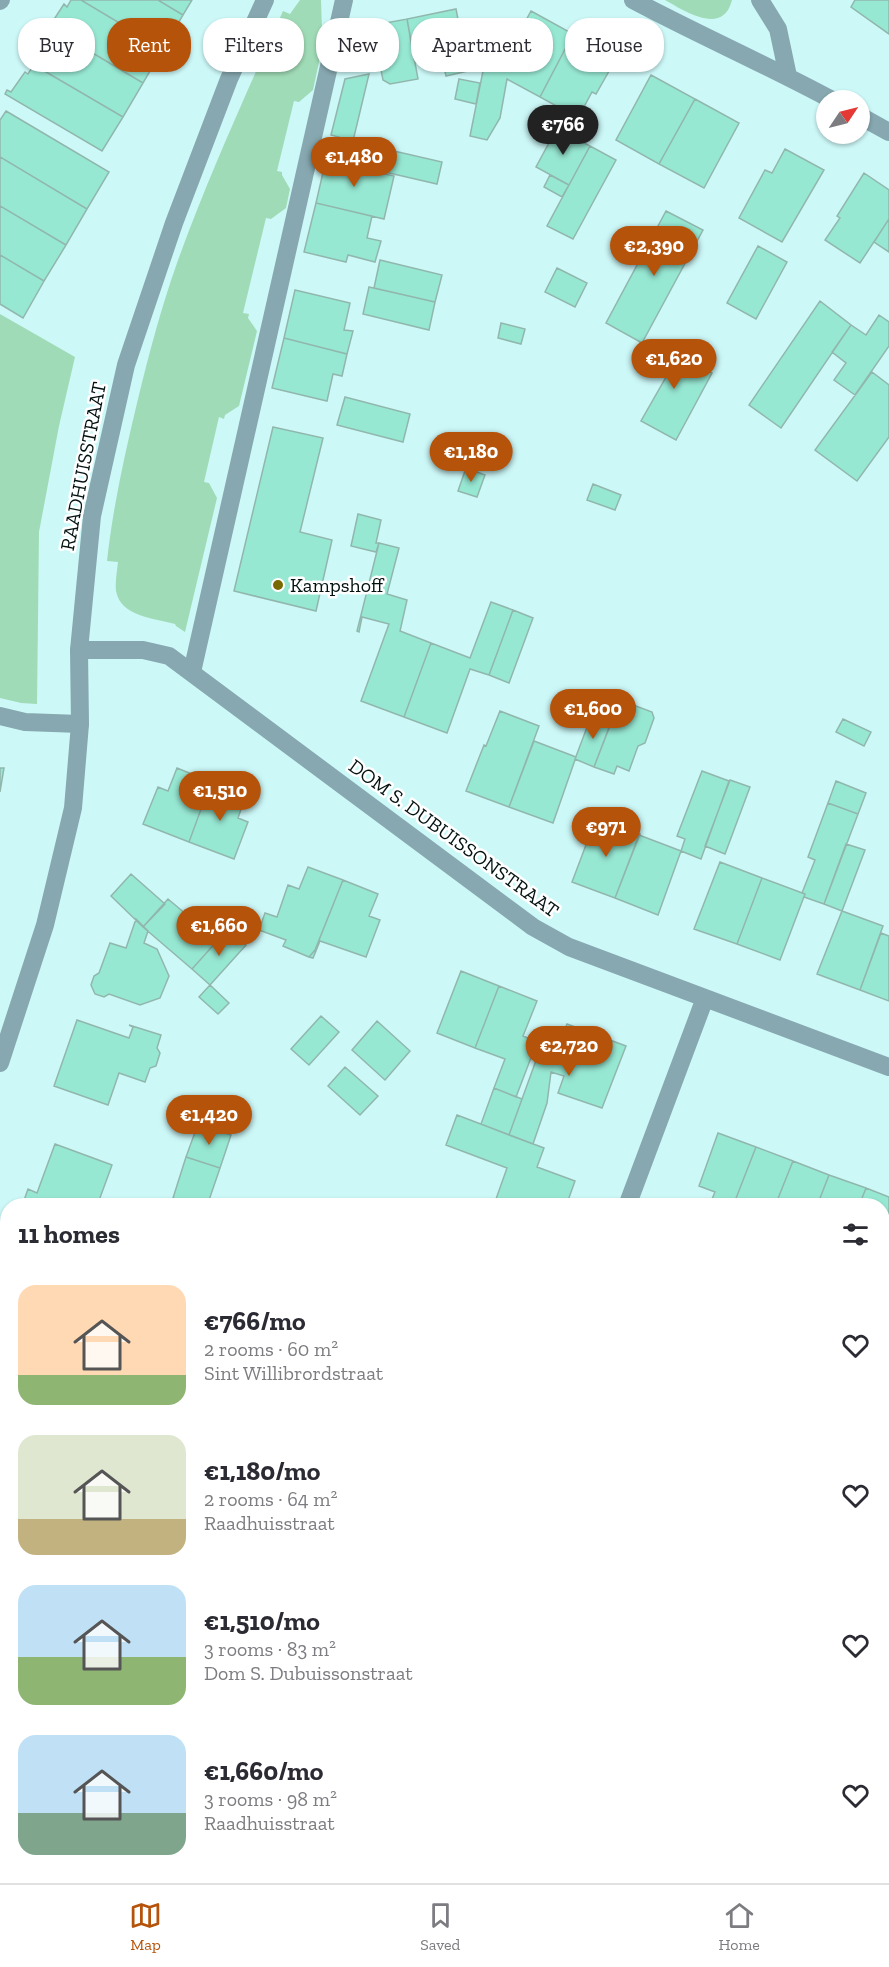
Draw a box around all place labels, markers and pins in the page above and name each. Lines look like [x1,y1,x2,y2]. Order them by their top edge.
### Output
pin: €766 [527,105,599,156]
pin: €1,480 [305,137,403,188]
pin: €2,390 [605,226,703,277]
pin: €1,620 [625,339,723,390]
pin: €1,180 [422,432,520,483]
place label: Kampshoff [290,573,385,597]
marker: Kampshoff [271,578,285,592]
pin: €1,600 [544,689,642,740]
pin: €1,510 [171,771,269,822]
pin: €971 [570,807,642,858]
pin: €1,660 [170,906,268,957]
pin: €2,720 [520,1026,618,1077]
pin: €1,420 [160,1095,258,1146]

